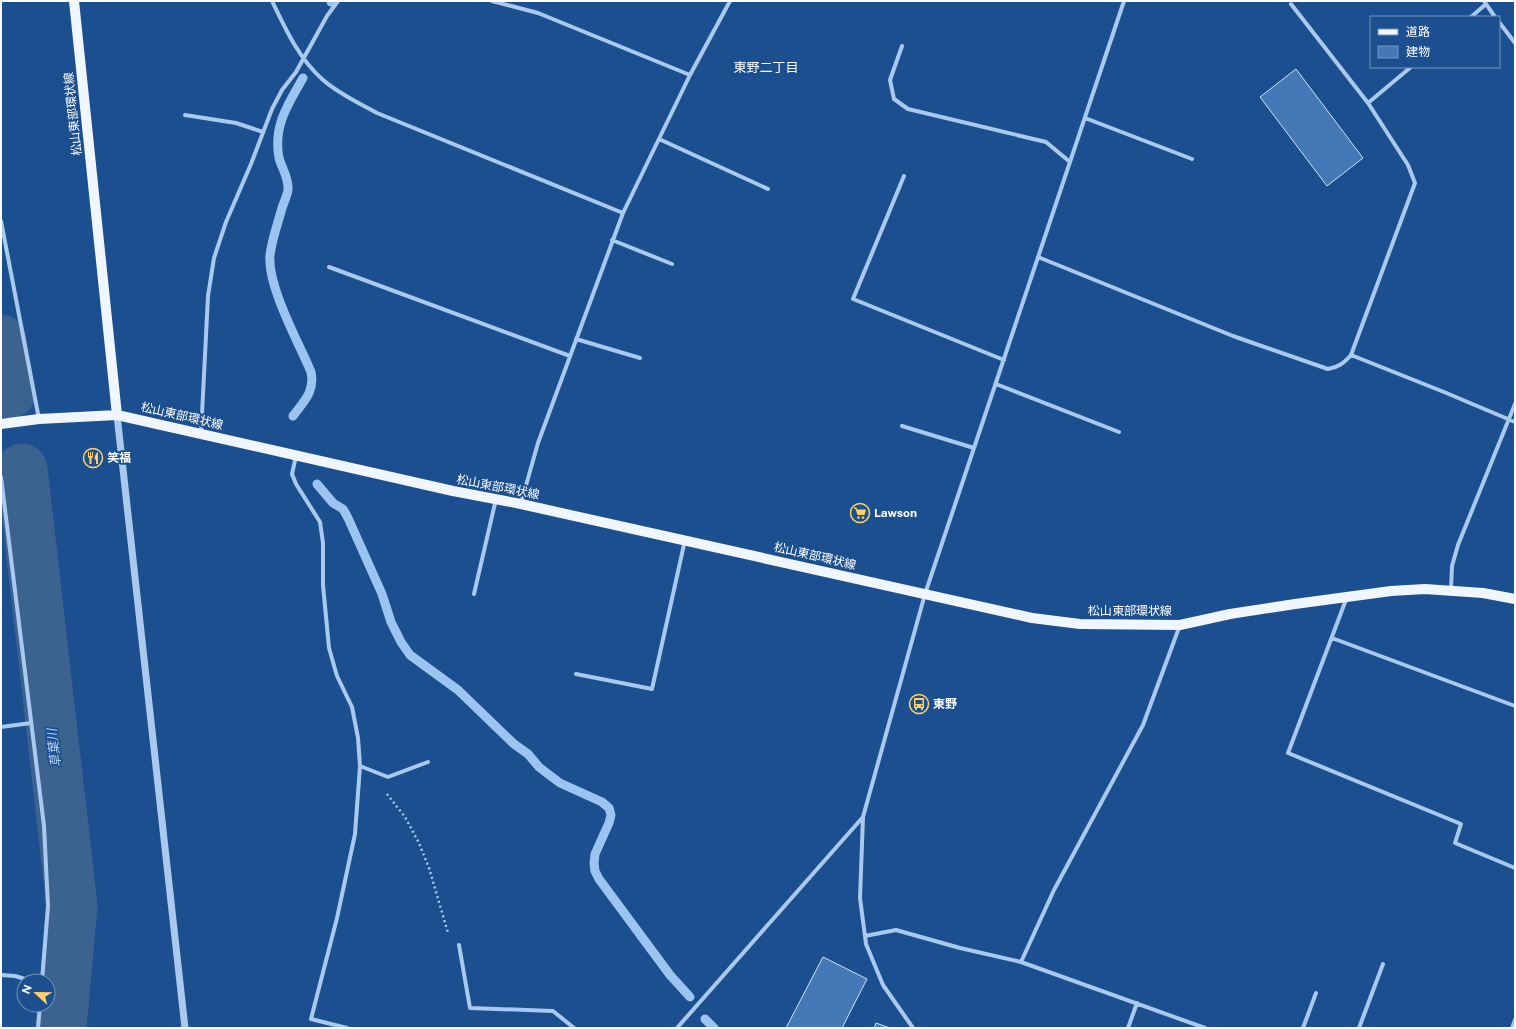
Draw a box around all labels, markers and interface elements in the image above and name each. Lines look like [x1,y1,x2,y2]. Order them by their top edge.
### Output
legend [1370,16,1500,68]
text: 道路 [1406,25,1430,39]
text: 建物 [1406,45,1430,59]
district label: 東野二丁目 [733,60,799,75]
street label: 松山東部環状線 [62,71,84,157]
street label: 松山東部環状線 [139,400,225,432]
restaurant icon: 笑福 [82,447,104,469]
place label: 笑福 [107,451,131,465]
street label: 松山東部環状線 [455,472,541,502]
supermarket icon: Lawson [849,502,871,524]
place label: Lawson [874,506,917,520]
street label: 松山東部環状線 [772,540,858,572]
street label: 松山東部環状線 [1088,604,1172,618]
bus stop icon: 東野 [908,693,930,715]
place label: 東野 [933,697,957,711]
water label: 草葉川 [44,726,64,768]
north arrow [16,973,56,1013]
text: N [20,983,34,995]

